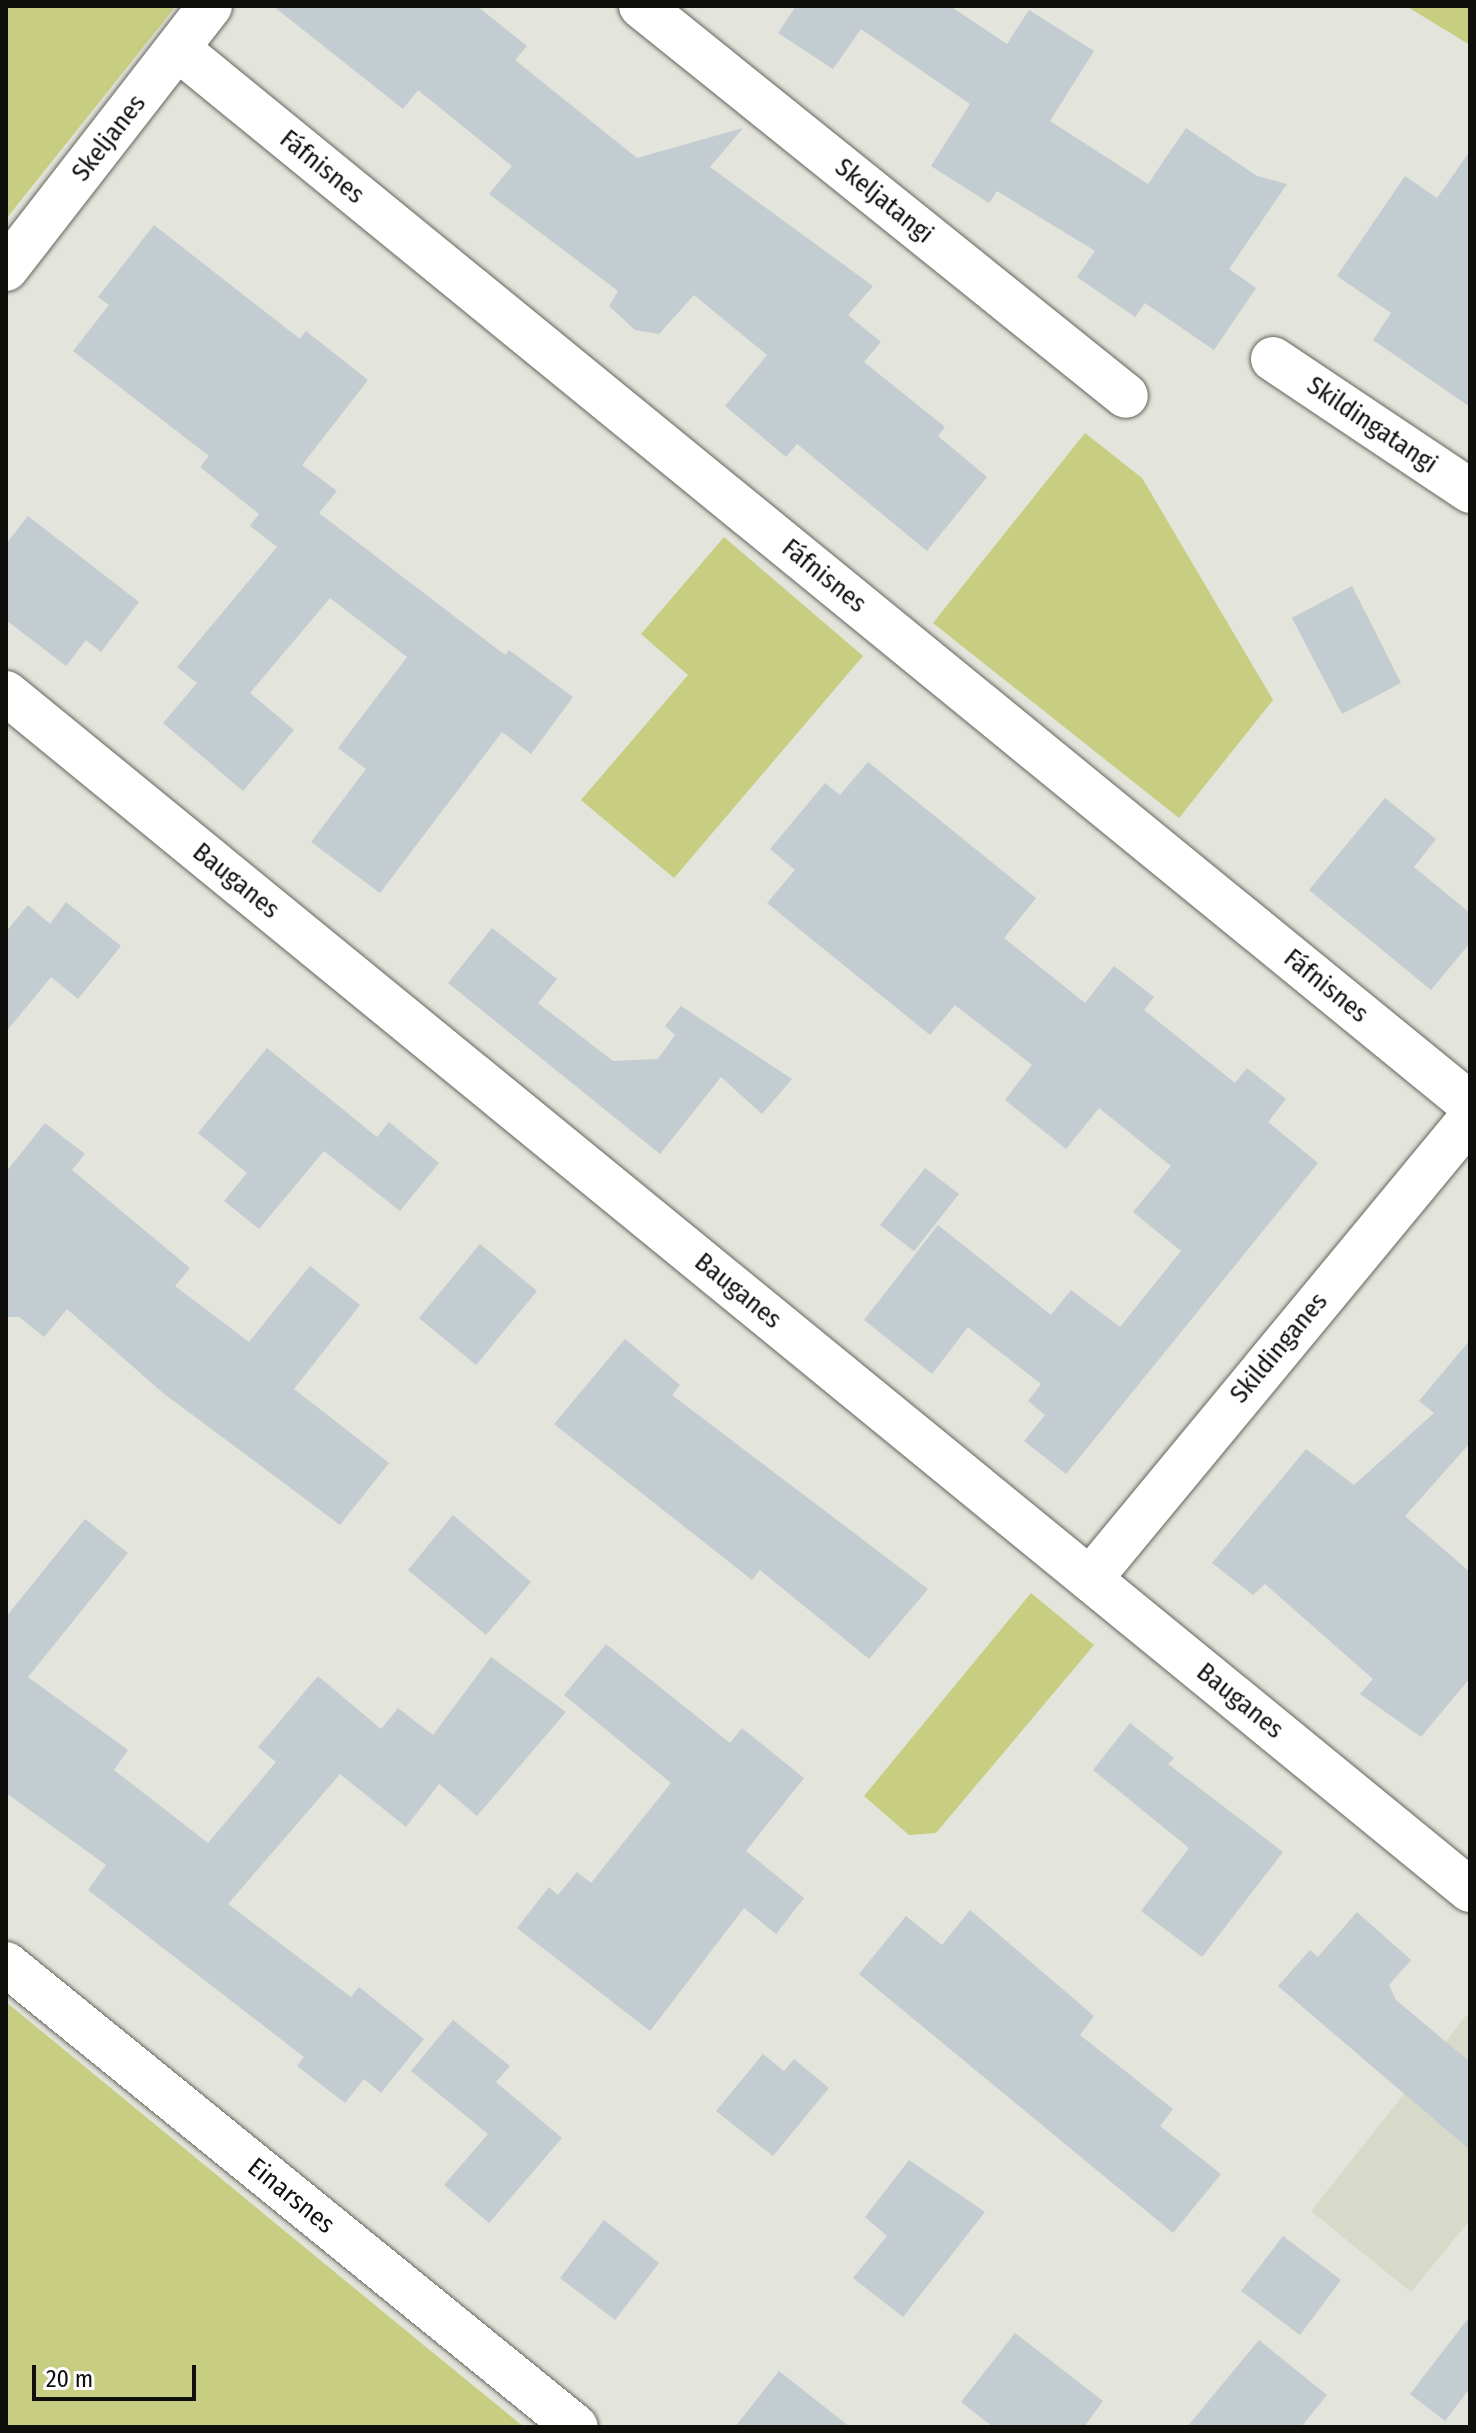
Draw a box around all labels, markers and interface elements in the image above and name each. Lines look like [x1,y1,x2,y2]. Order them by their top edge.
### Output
street label: Skeljanes [65,88,153,188]
street label: Fáfnisnes [274,124,370,210]
street label: Skeljatangi [829,152,939,250]
street label: Skildingatangi [1301,370,1443,480]
street label: Fáfnisnes [776,533,872,619]
street label: Bauganes [186,837,286,925]
street label: Fáfnisnes [1278,943,1374,1029]
street label: Bauganes [688,1247,788,1335]
street label: Skildinganes [1224,1286,1334,1410]
street label: Bauganes [1190,1657,1290,1745]
street label: Einarsnes [241,2152,341,2240]
scale bar [36,2349,200,2399]
text: 20 m [46,2365,93,2393]

